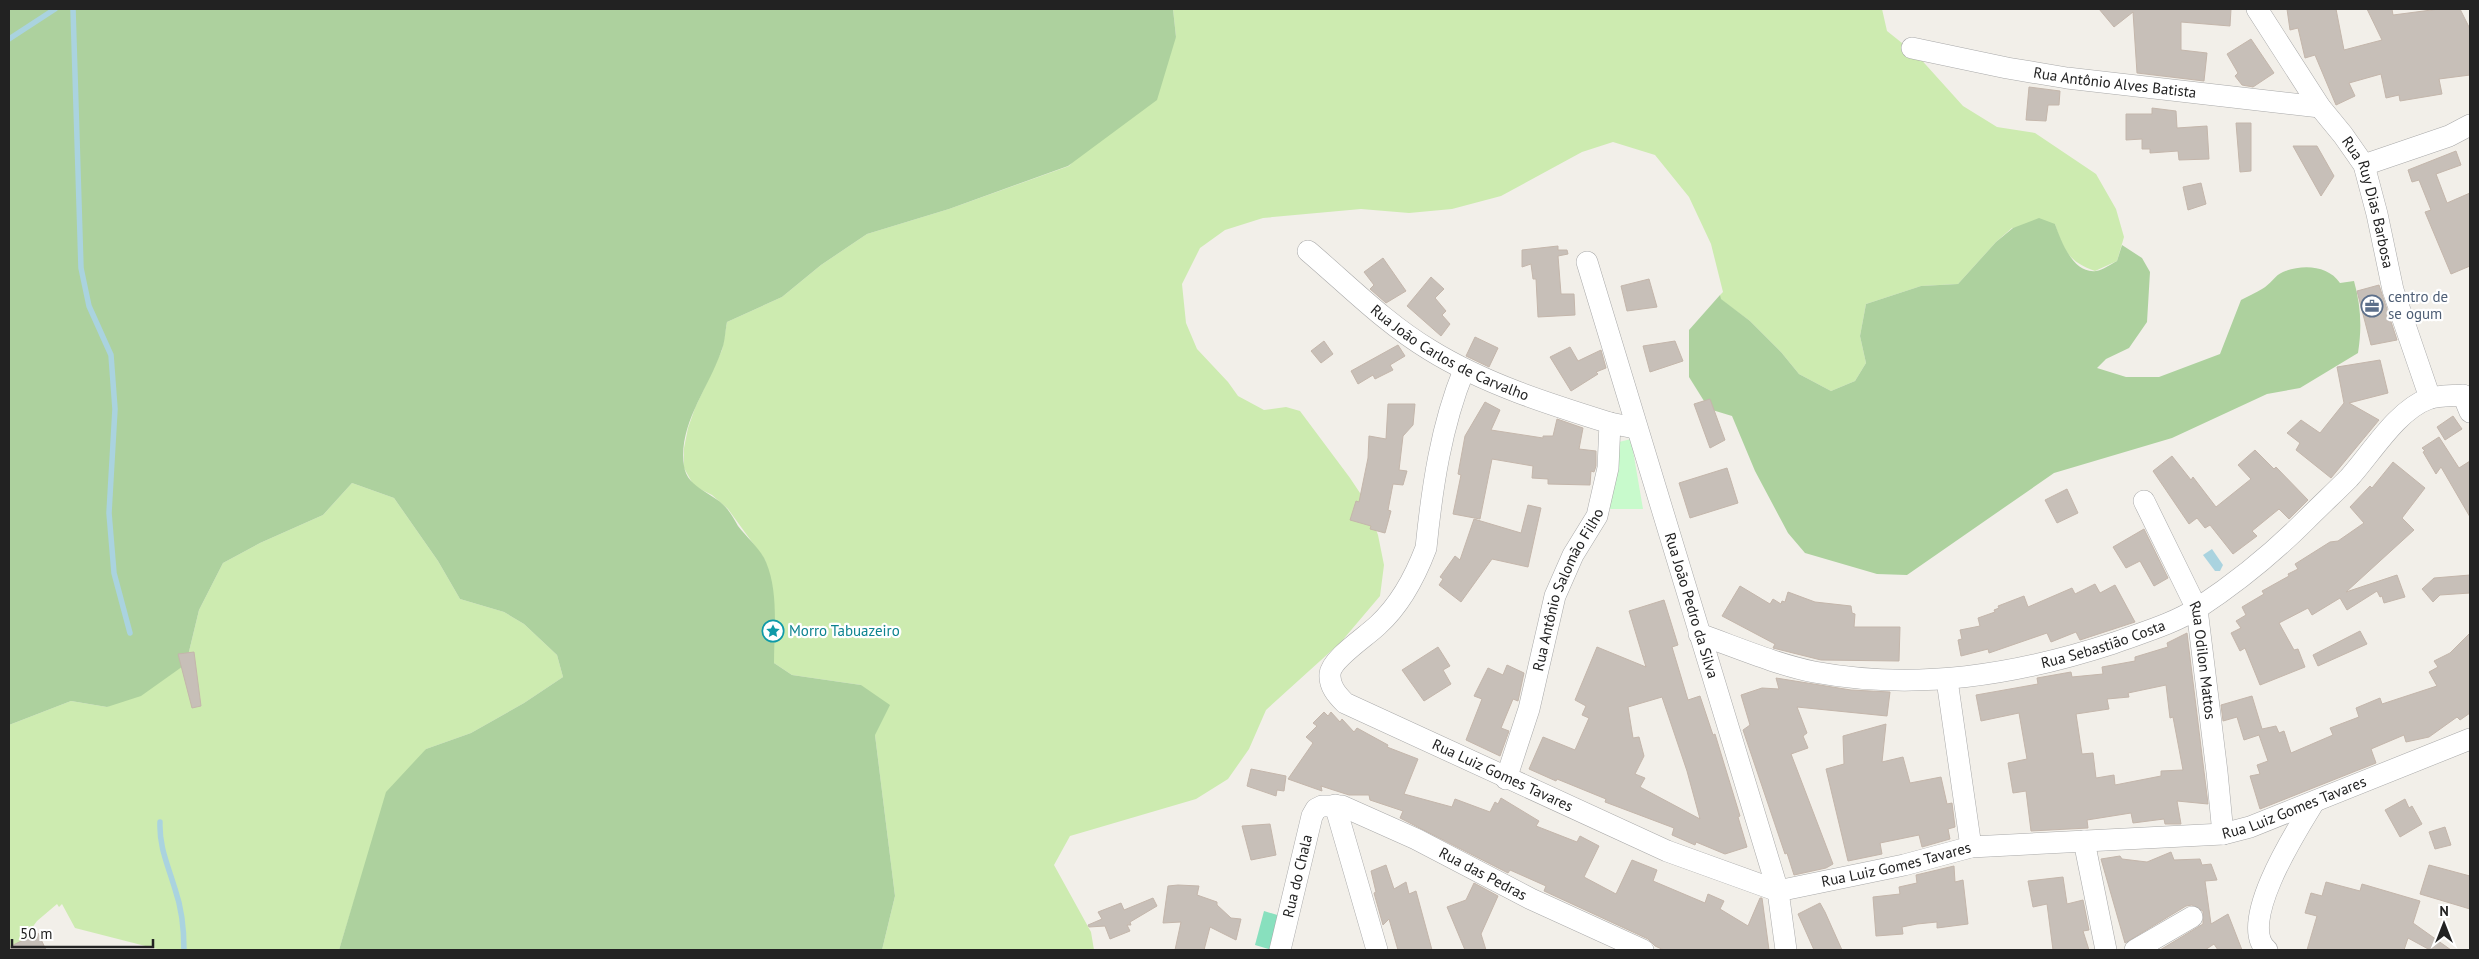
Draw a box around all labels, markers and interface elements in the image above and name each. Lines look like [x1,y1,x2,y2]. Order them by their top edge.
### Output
street label: Rua Antônio Alves Batista [2032,63,2197,102]
street label: Rua Ruy Dias Barbosa [2338,133,2398,270]
place label: centro de se ogum [2388,287,2448,323]
office icon: centro de se ogum [2360,294,2384,318]
street label: Rua João Carlos de Carvalho [1367,300,1532,404]
street label: Rua Antônio Salomão Filho [1528,507,1607,673]
street label: Rua João Pedro da Silva [1661,530,1723,681]
street label: Rua Odilon Mattos [2185,598,2220,721]
street label: Rua Sebastião Costa [2039,615,2168,672]
place icon: Morro Tabuazeiro [761,619,785,643]
place label: Morro Tabuazeiro [789,621,900,640]
street label: Rua Luiz Gomes Tavares [1429,734,1576,816]
street label: Rua Luiz Gomes Tavares [2220,772,2369,843]
street label: Rua do Chala [1278,833,1316,919]
street label: Rua Luiz Gomes Tavares [1820,837,1973,891]
street label: Rua das Pedras [1436,843,1530,904]
north arrow [2419,899,2469,949]
text: N [2439,902,2449,920]
scale bar [12,916,154,948]
text: 50 m [20,924,53,943]

